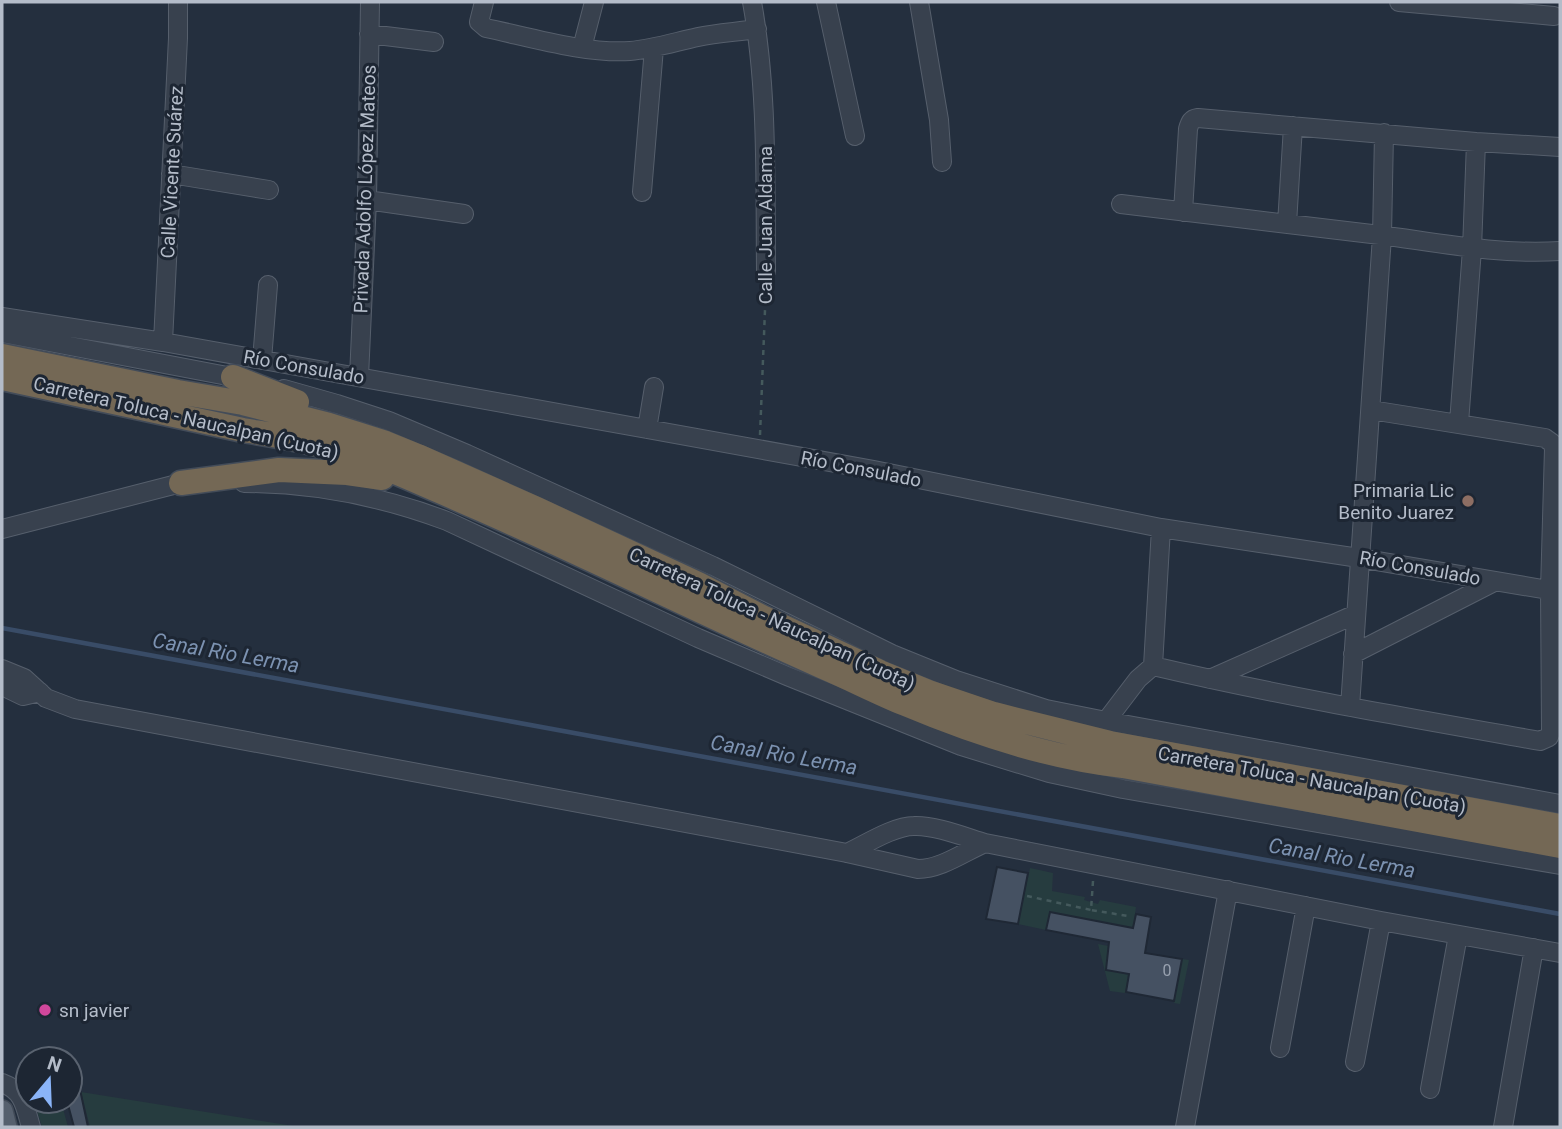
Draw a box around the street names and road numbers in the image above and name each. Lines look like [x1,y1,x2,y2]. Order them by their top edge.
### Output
street label: Privada Adolfo López Mateos [349,64,381,314]
street label: Calle Vicente Suárez [156,85,188,259]
street label: Calle Juan Aldama [754,146,777,304]
street label: Río Consulado [242,345,366,389]
street label: Carretera Toluca - Naucalpan (Cuota) [31,372,341,464]
street label: Río Consulado [799,446,923,492]
street label: Carretera Toluca - Naucalpan (Cuota) [625,543,919,695]
street label: Río Consulado [1358,546,1482,590]
street label: Carretera Toluca - Naucalpan (Cuota) [1156,742,1468,818]

